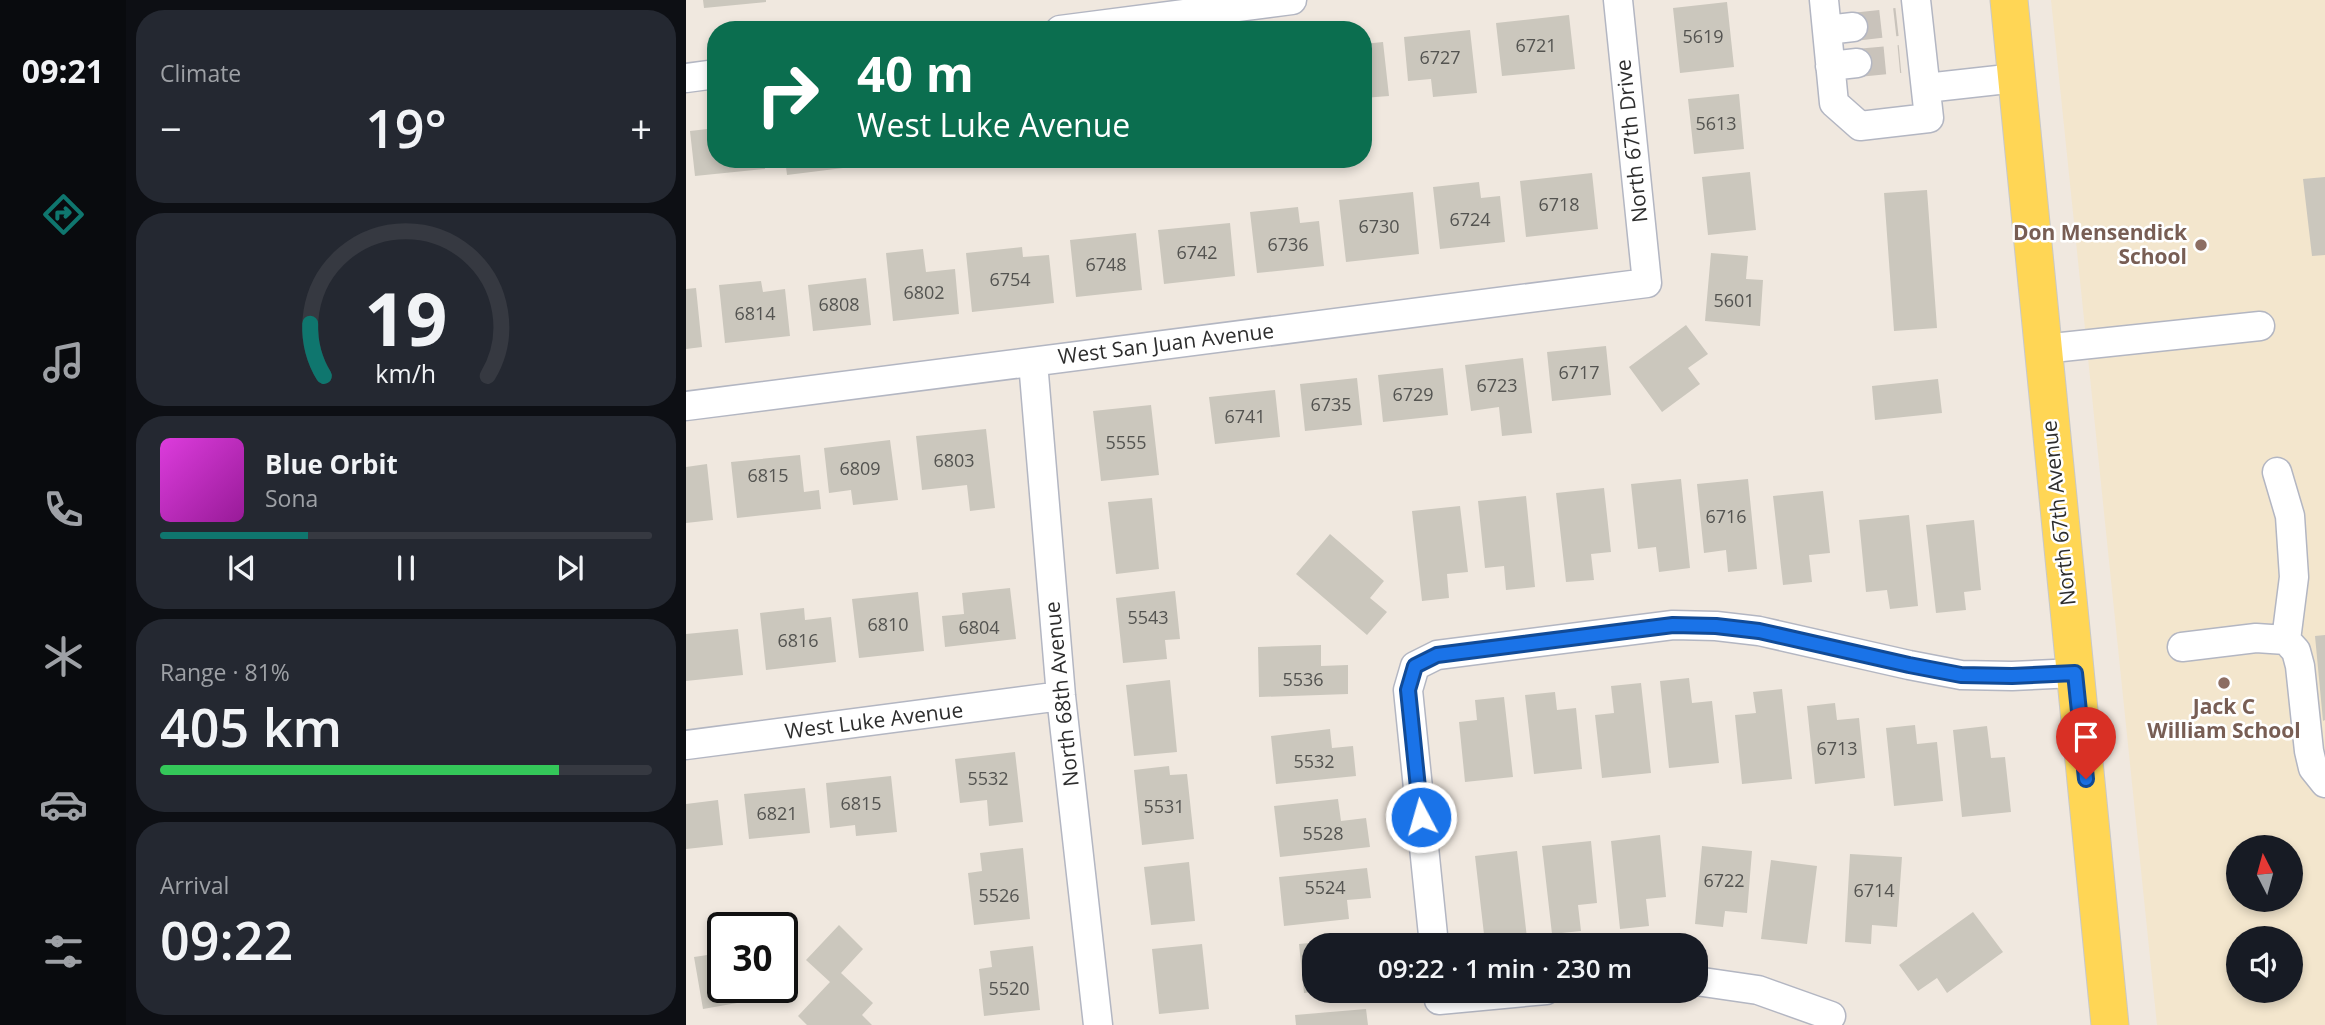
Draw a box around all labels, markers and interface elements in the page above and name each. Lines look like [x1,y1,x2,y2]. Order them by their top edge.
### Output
house number: 5619 [1682,24,1724,48]
house number: 6721 [1515,33,1557,57]
text: 40 m [857,40,974,106]
house number: 6727 [1419,45,1461,69]
text: 09:21 [22,49,104,92]
icon: right [742,49,833,140]
text: Climate [160,57,241,89]
street label: North 67th Drive [1609,58,1654,224]
text: 19° [365,92,447,163]
text: − [160,102,182,154]
text: + [630,102,652,154]
text: West Luke Avenue [857,103,1130,146]
house number: 5613 [1695,111,1737,135]
icon: directions [39,190,88,239]
house number: 6718 [1538,192,1580,216]
house number: 6724 [1449,207,1491,231]
house number: 6730 [1358,214,1400,238]
place label: Don Mensendick School [2013,218,2188,270]
house number: 6736 [1267,232,1309,256]
marker: Don Mensendick School [2193,237,2209,253]
house number: 6742 [1176,240,1218,264]
house number: 6748 [1085,252,1127,276]
house number: 6754 [989,267,1031,291]
text: 19 [364,268,448,367]
house number: 6802 [903,280,945,304]
house number: 5601 [1713,288,1755,312]
house number: 6808 [818,292,860,316]
house number: 6814 [734,301,776,325]
street label: West San Juan Avenue [1056,316,1275,370]
icon: music [39,338,88,387]
text: km/h [376,355,436,389]
house number: 6717 [1558,360,1600,384]
house number: 6723 [1476,373,1518,397]
house number: 6729 [1392,382,1434,406]
house number: 6735 [1310,392,1352,416]
house number: 6741 [1224,404,1266,428]
street label: North 67th Avenue [2034,419,2082,607]
house number: 5555 [1105,430,1147,454]
text: Blue Orbit [265,446,398,482]
house number: 6803 [933,448,975,472]
house number: 6809 [839,456,881,480]
house number: 6815 [747,463,789,487]
text: Sona [265,482,318,514]
icon: phone [39,485,88,534]
house number: 6716 [1705,504,1747,528]
icon: previous [223,549,261,587]
icon: pause [387,549,425,587]
icon: next [551,549,589,587]
street label: North 68th Avenue [1037,600,1085,788]
house number: 5543 [1127,605,1169,629]
house number: 6810 [867,612,909,636]
house number: 6804 [958,615,1000,639]
house number: 6816 [777,628,819,652]
icon: climate [39,632,88,681]
text: Range · 81% [160,656,290,688]
house number: 5536 [1282,667,1324,691]
marker: Jack C William School [2216,675,2232,691]
text: 405 km [160,691,342,762]
place label: Jack C William School [2147,692,2301,744]
street label: West Luke Avenue [783,695,965,745]
pin [2056,707,2116,779]
icon: arrive [2067,718,2105,756]
house number: 6713 [1816,736,1858,760]
house number: 5532 [1293,749,1335,773]
house number: 5532 [967,766,1009,790]
icon: car [39,780,88,829]
position arrow [1384,780,1458,854]
house number: 6815 [840,791,882,815]
house number: 5531 [1143,794,1185,818]
house number: 6821 [756,801,798,825]
house number: 5528 [1302,821,1344,845]
north arrow [2226,835,2303,912]
map controls [2226,835,2303,1003]
house number: 6722 [1703,868,1745,892]
text: Arrival [160,869,229,901]
house number: 5524 [1304,875,1346,899]
house number: 6714 [1853,878,1895,902]
house number: 5526 [978,883,1020,907]
text: 09:22 [160,904,293,975]
speed limit sign: 30 [707,912,798,1003]
button: sound [2226,926,2303,1003]
icon: filters [39,927,88,976]
text: 09:22 · 1 min · 230 m [1378,950,1632,986]
house number: 5520 [988,976,1030,1000]

